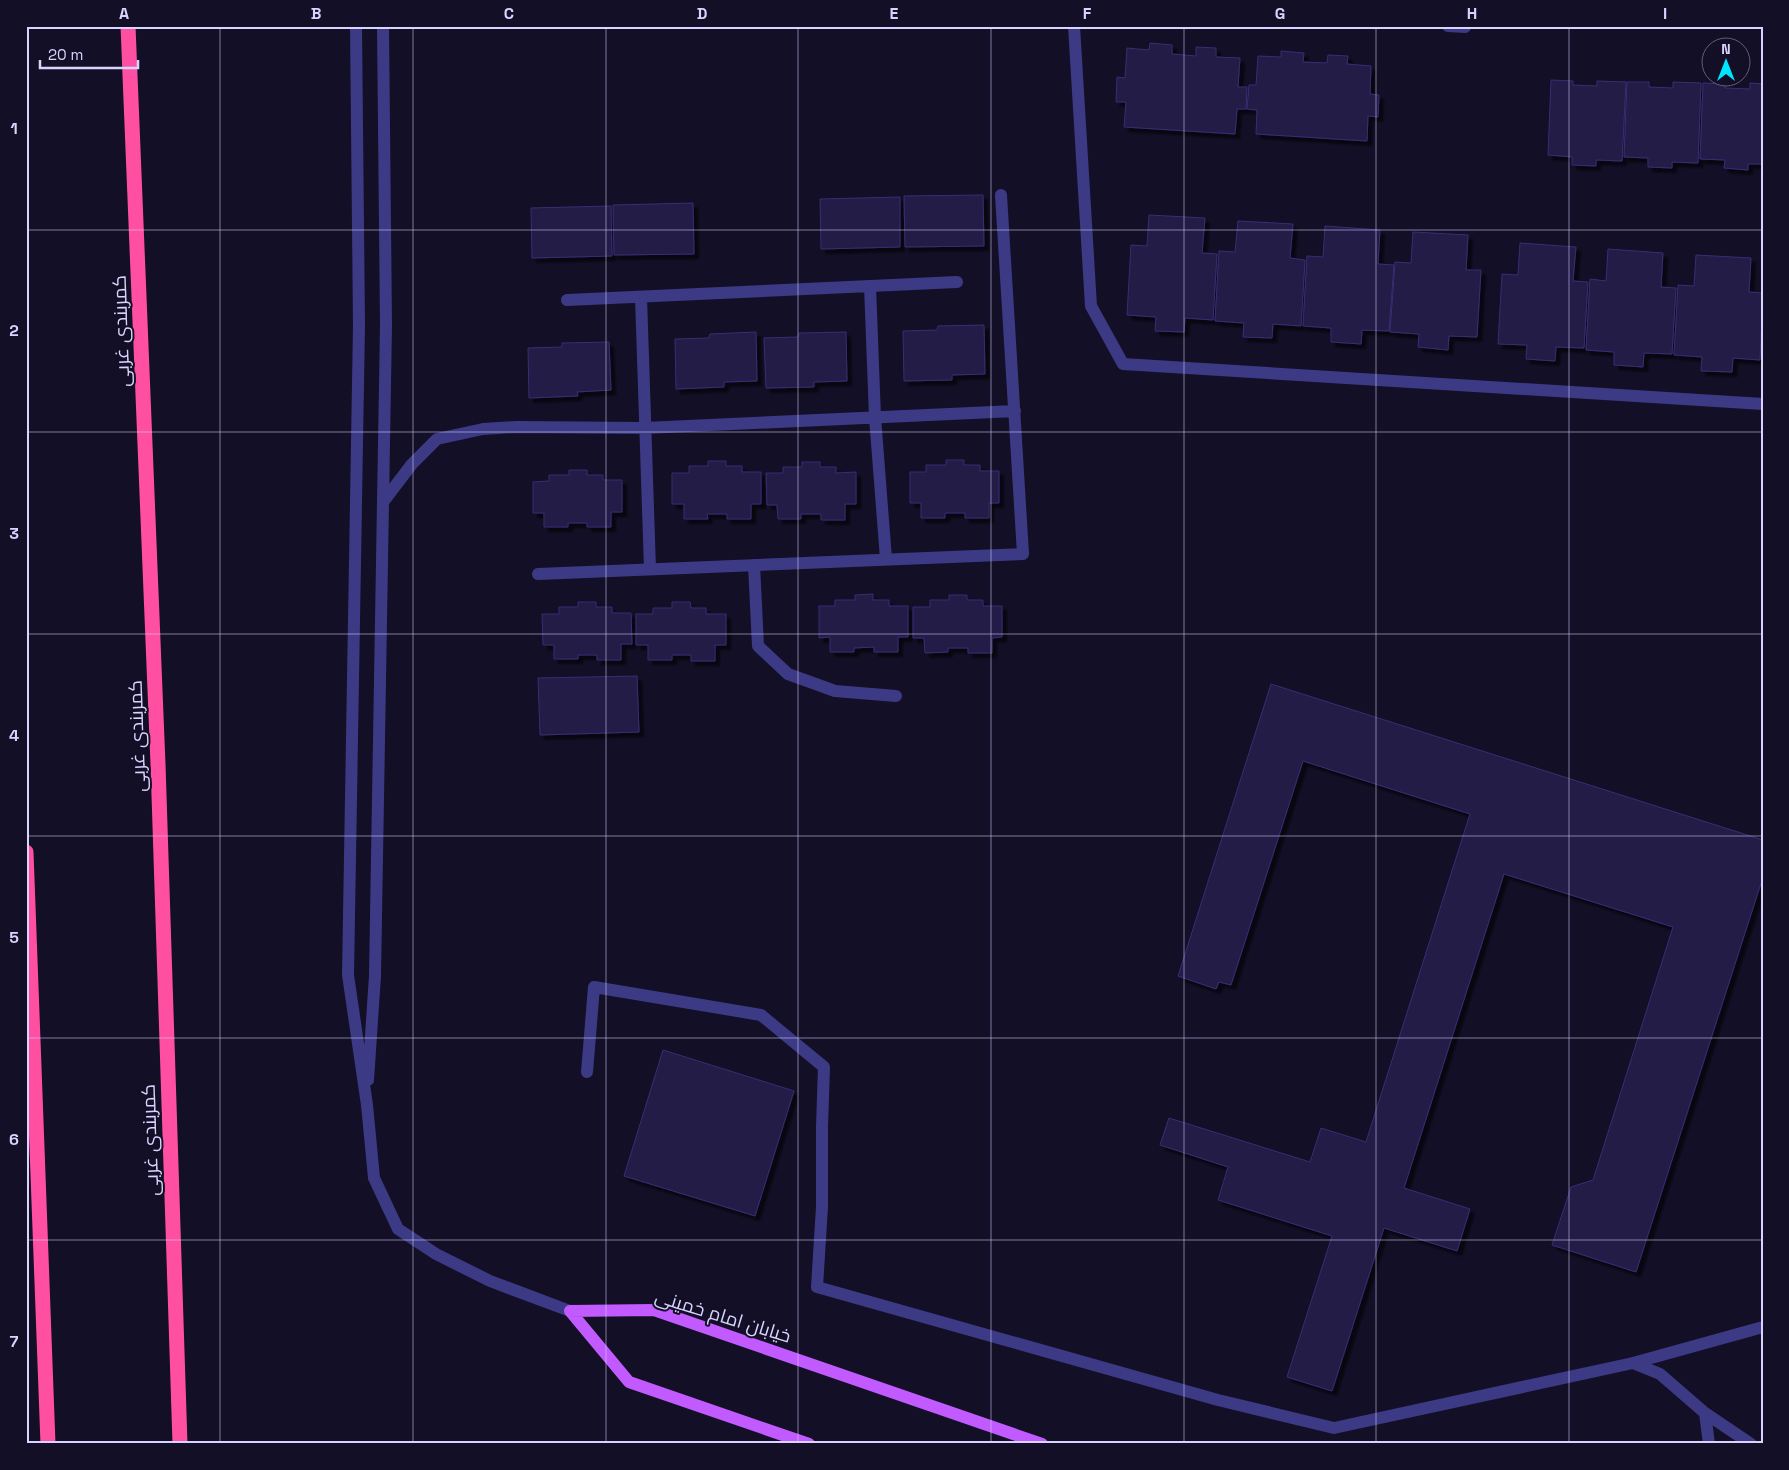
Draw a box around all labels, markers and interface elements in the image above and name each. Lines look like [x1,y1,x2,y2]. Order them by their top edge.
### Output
text: A [119,3,129,24]
text: B [311,3,321,24]
text: C [504,3,514,24]
text: D [697,3,707,24]
text: E [890,3,899,24]
text: F [1083,3,1092,24]
text: G [1275,3,1285,24]
text: H [1467,3,1477,24]
text: I [1663,3,1667,24]
scale bar [40,38,138,70]
north arrow [1702,38,1752,88]
text: N [1721,40,1731,58]
text: 20 m [48,45,83,64]
text: 1 [10,118,18,139]
street label: کمربندی غربی [107,275,135,387]
text: 2 [9,320,19,341]
text: 3 [9,523,19,544]
street label: کمربندی غربی [123,680,151,792]
text: 4 [9,725,19,746]
text: 5 [9,927,19,948]
street label: کمربندی غربی [136,1084,164,1196]
text: 6 [9,1129,19,1150]
street label: خیابان امام خمینی [652,1283,794,1350]
text: 7 [10,1331,19,1352]

